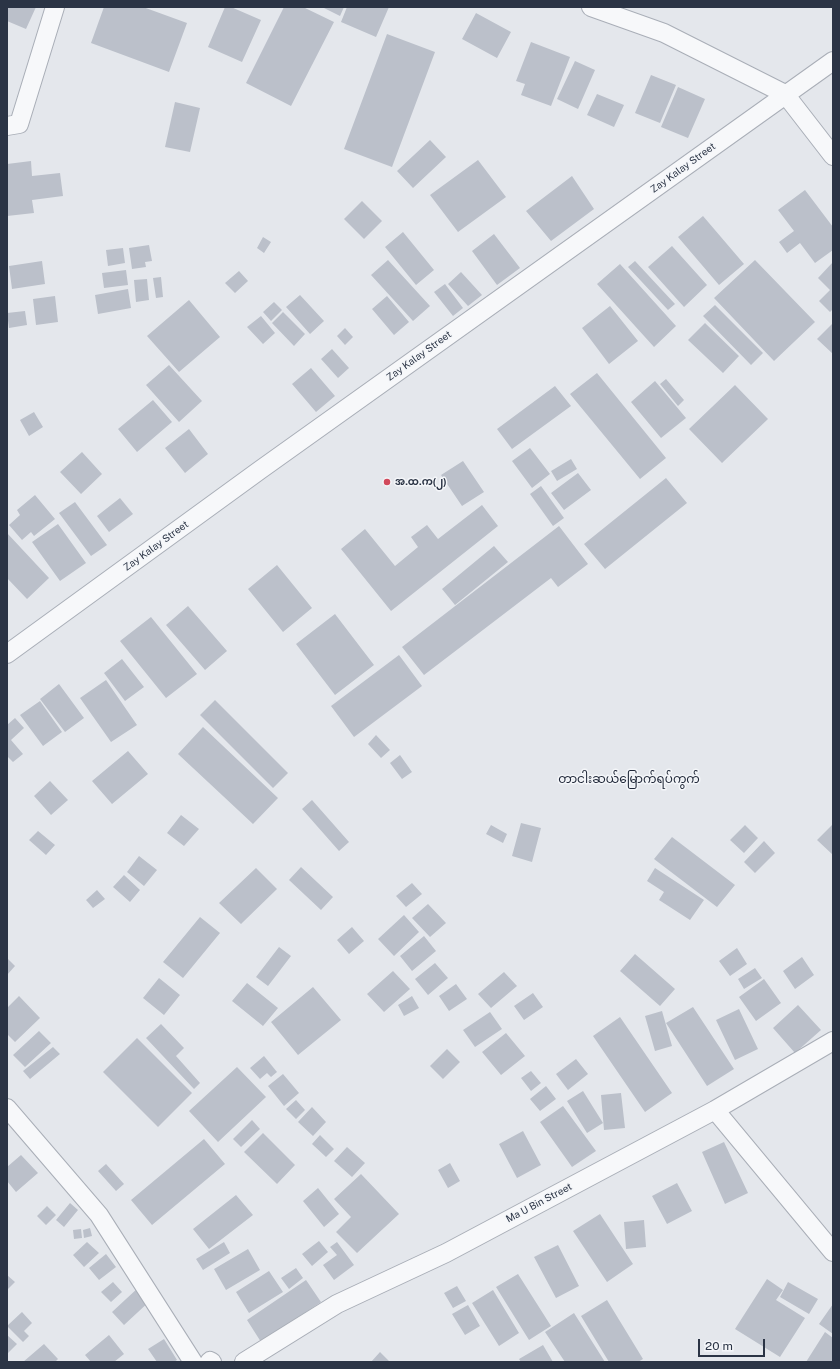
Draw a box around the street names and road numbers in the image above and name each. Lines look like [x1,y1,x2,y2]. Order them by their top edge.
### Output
street label: Zay Kalay Street [648,140,718,196]
street label: Zay Kalay Street [384,328,454,384]
street label: Zay Kalay Street [121,518,191,574]
street label: Ma U Bin Street [504,1181,574,1225]

